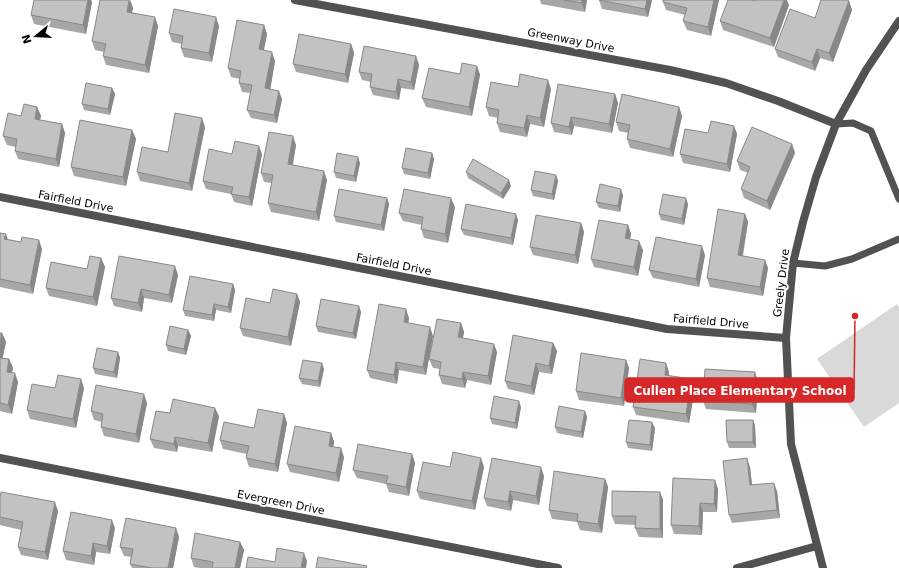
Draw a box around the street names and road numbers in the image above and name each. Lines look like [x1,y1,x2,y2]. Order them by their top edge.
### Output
street label: Greenway Drive [526,26,616,55]
street label: Fairfield Drive [37,188,115,215]
street label: Greely Drive [771,248,792,318]
street label: Fairfield Drive [355,251,433,278]
street label: Fairfield Drive [672,312,750,331]
street label: Evergreen Drive [236,488,326,517]

